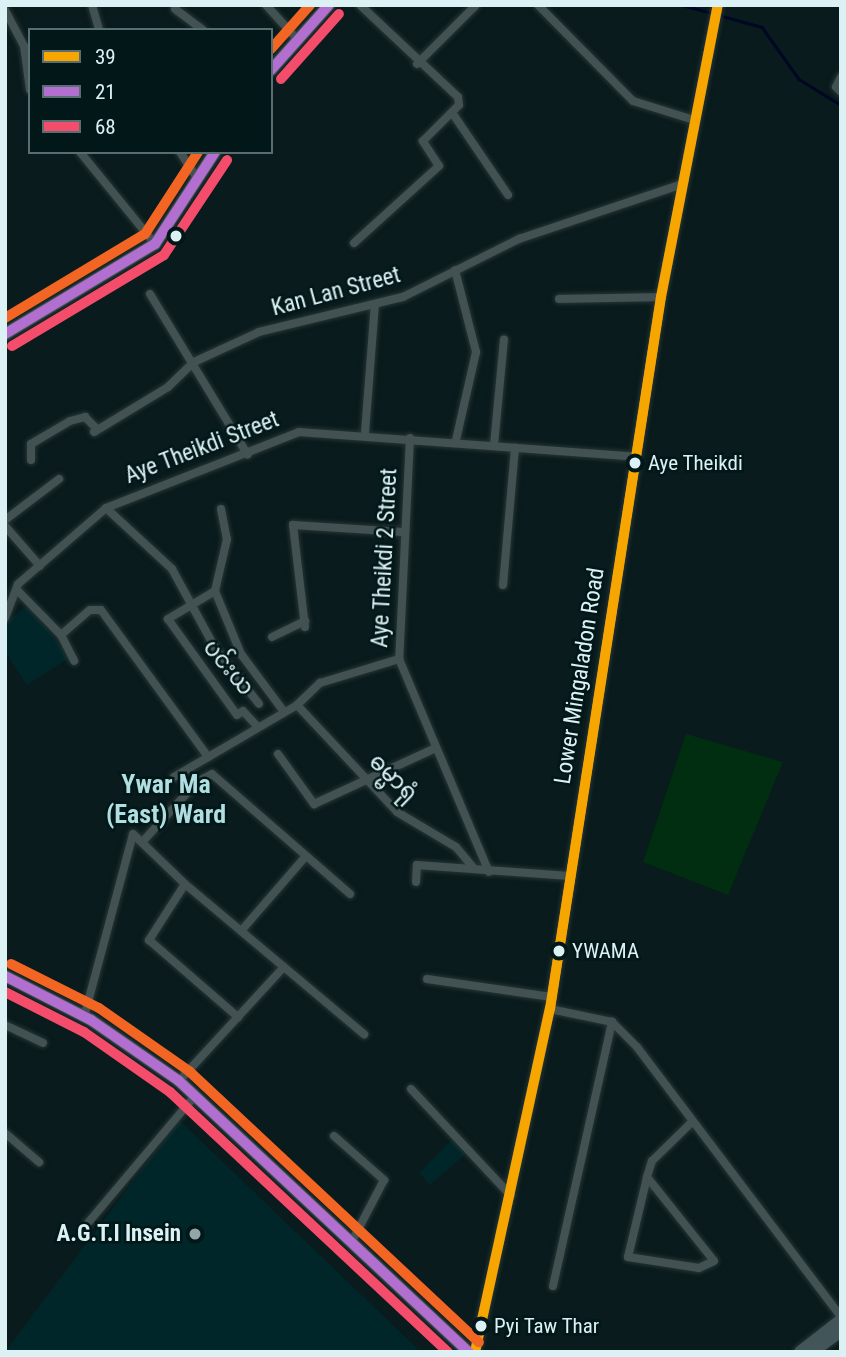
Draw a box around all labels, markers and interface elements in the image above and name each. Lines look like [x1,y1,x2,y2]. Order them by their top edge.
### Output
legend [28,28,273,154]
text: 39 [95,45,116,69]
text: 21 [95,80,116,104]
text: 68 [95,115,116,139]
unlabelled marker [169,229,183,243]
street label: Kan Lan Street [269,262,403,322]
street label: Aye Theikdi Street [121,406,283,490]
place label: Aye Theikdi [648,450,743,476]
marker: Aye Theikdi [628,456,642,470]
street label: Aye Theikdi 2 Street [367,467,403,649]
street label: Lower Mingaladon Road [549,566,611,786]
street label: ပင်းယ [197,634,259,702]
street label: ဓမ္မာရုံ [363,748,423,808]
district label: Ywar Ma (East) Ward [106,769,226,830]
place label: YWAMA [572,938,639,964]
marker: YWAMA [552,944,566,958]
place label: A.G.T.I Insein [57,1220,181,1248]
marker: A.G.T.I Insein [187,1226,203,1242]
place label: Pyi Taw Thar [494,1313,600,1339]
marker: Pyi Taw Thar [474,1319,488,1333]

